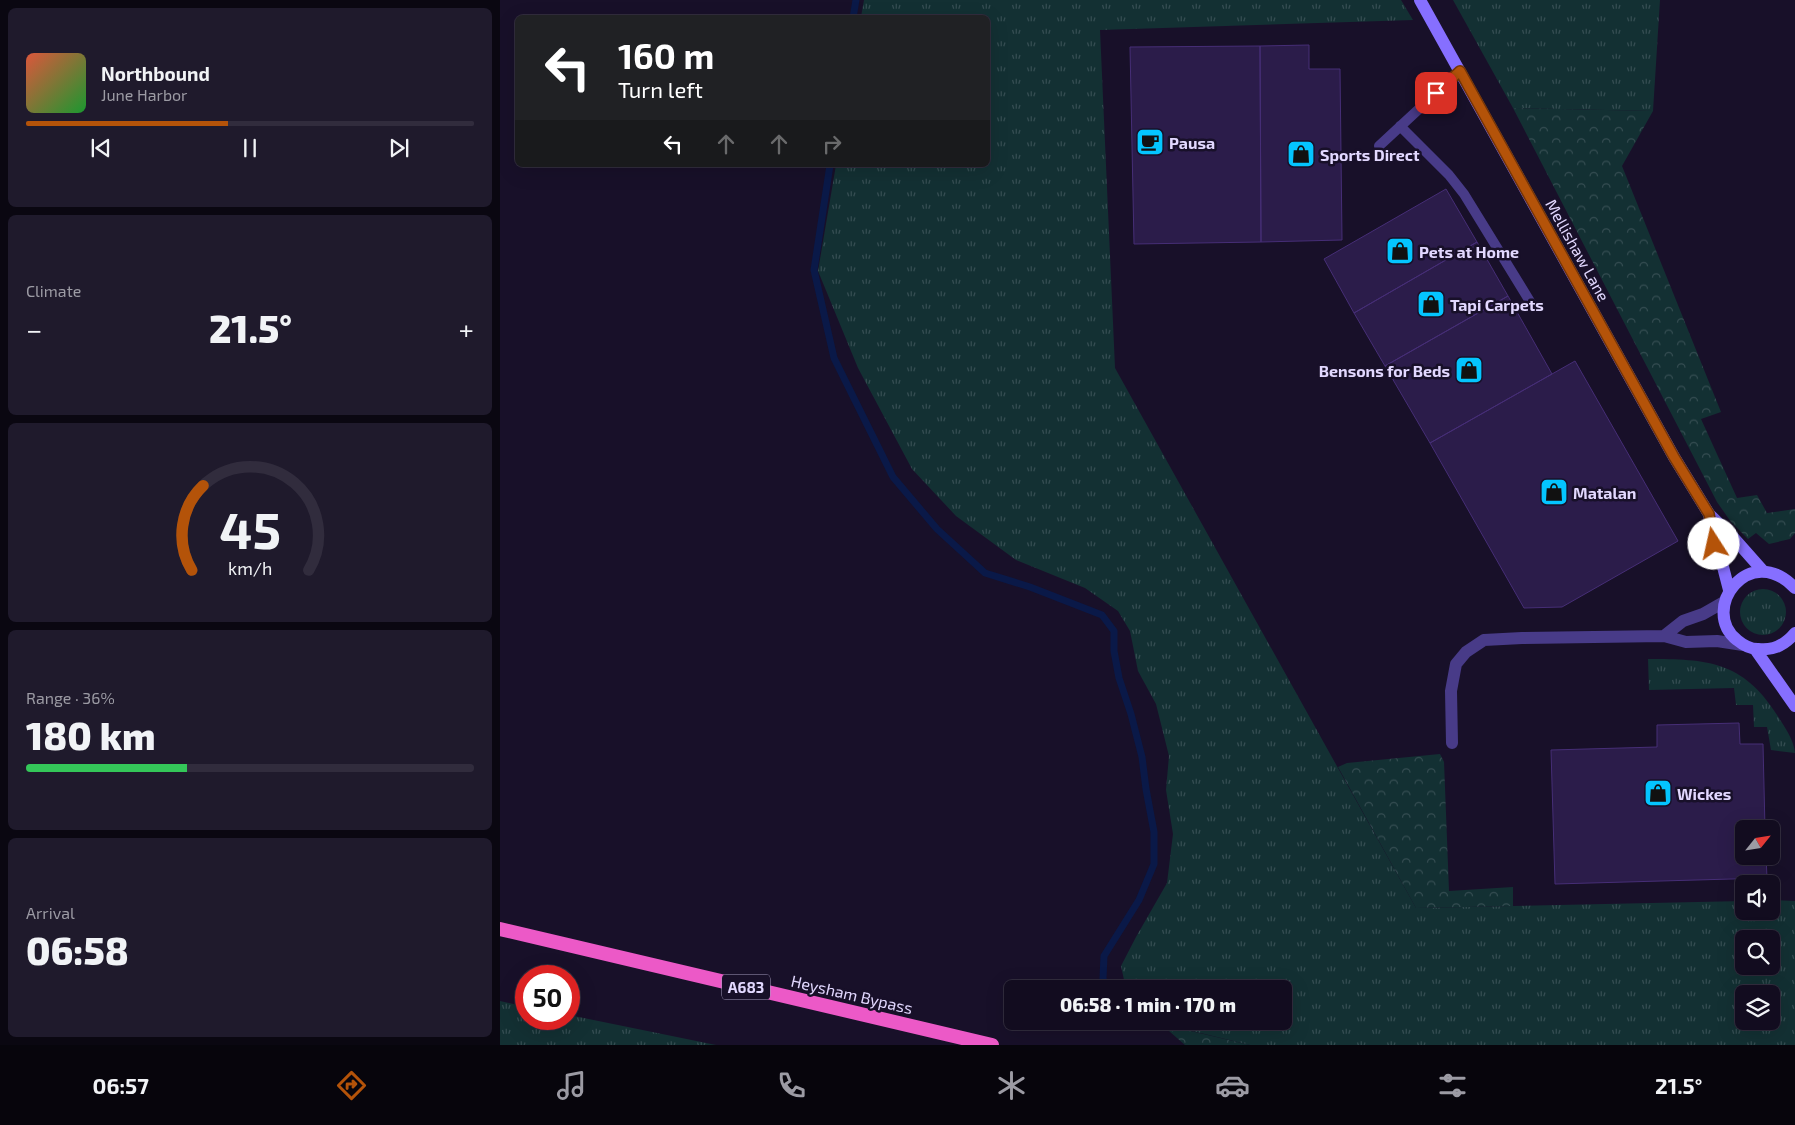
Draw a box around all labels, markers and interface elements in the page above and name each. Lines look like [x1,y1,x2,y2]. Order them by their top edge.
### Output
text: 160 m [618,34,714,76]
icon: left [535,35,600,100]
text: Northbound [101,62,210,85]
pin [1415,72,1457,114]
text: Turn left [618,76,703,102]
icon: arrive [1422,79,1450,107]
text: June Harbor [101,85,188,104]
cafe icon: Pausa [1135,127,1165,157]
icon: left [659,130,687,158]
icon: ahead [712,130,740,158]
icon: ahead [765,130,793,158]
icon: right [818,130,846,158]
place label: Pausa [1169,133,1215,152]
icon: previous [87,134,115,162]
icon: pause [236,134,264,162]
icon: next [385,134,413,162]
shop icon: Sports Direct [1286,139,1316,169]
place label: Sports Direct [1320,145,1420,164]
street label: Mellishaw Lane [1542,196,1614,304]
shop icon: Pets at Home [1385,236,1415,266]
place label: Pets at Home [1419,242,1519,261]
text: Climate [26,281,81,300]
shop icon: Tapi Carpets [1416,289,1446,319]
place label: Tapi Carpets [1450,295,1544,314]
text: 21.5° [209,305,292,351]
text: − [26,312,42,346]
text: + [459,312,474,346]
shop icon: Bensons for Beds [1454,355,1484,385]
place label: Bensons for Beds [1319,361,1450,380]
shop icon: Matalan [1539,477,1569,507]
place label: Matalan [1573,483,1636,502]
text: 45 [219,497,281,559]
position arrow [1687,517,1739,569]
text: km/h [228,557,272,579]
text: Range · 36% [26,688,115,707]
text: 180 km [26,712,156,758]
shop icon: Wickes [1643,778,1673,808]
place label: Wickes [1677,784,1731,803]
north arrow [1735,820,1780,865]
map controls [1735,820,1780,1030]
button: sound [1735,875,1780,920]
text: Arrival [26,903,75,922]
text: 06:58 [26,927,129,973]
button: search [1735,930,1780,975]
speed limit sign: 50 [515,965,580,1030]
street label: Heysham Bypass [789,971,915,1017]
road number: A683 [722,974,770,1000]
button: layers [1735,985,1780,1030]
text: 06:58 · 1 min · 170 m [1060,993,1236,1016]
icon: directions [334,1068,369,1103]
icon: music [554,1068,589,1103]
icon: phone [774,1068,809,1103]
icon: climate [994,1068,1029,1103]
icon: car [1215,1068,1250,1103]
icon: filters [1435,1068,1470,1103]
text: 06:57 [93,1072,149,1098]
text: 21.5° [1655,1072,1702,1098]

